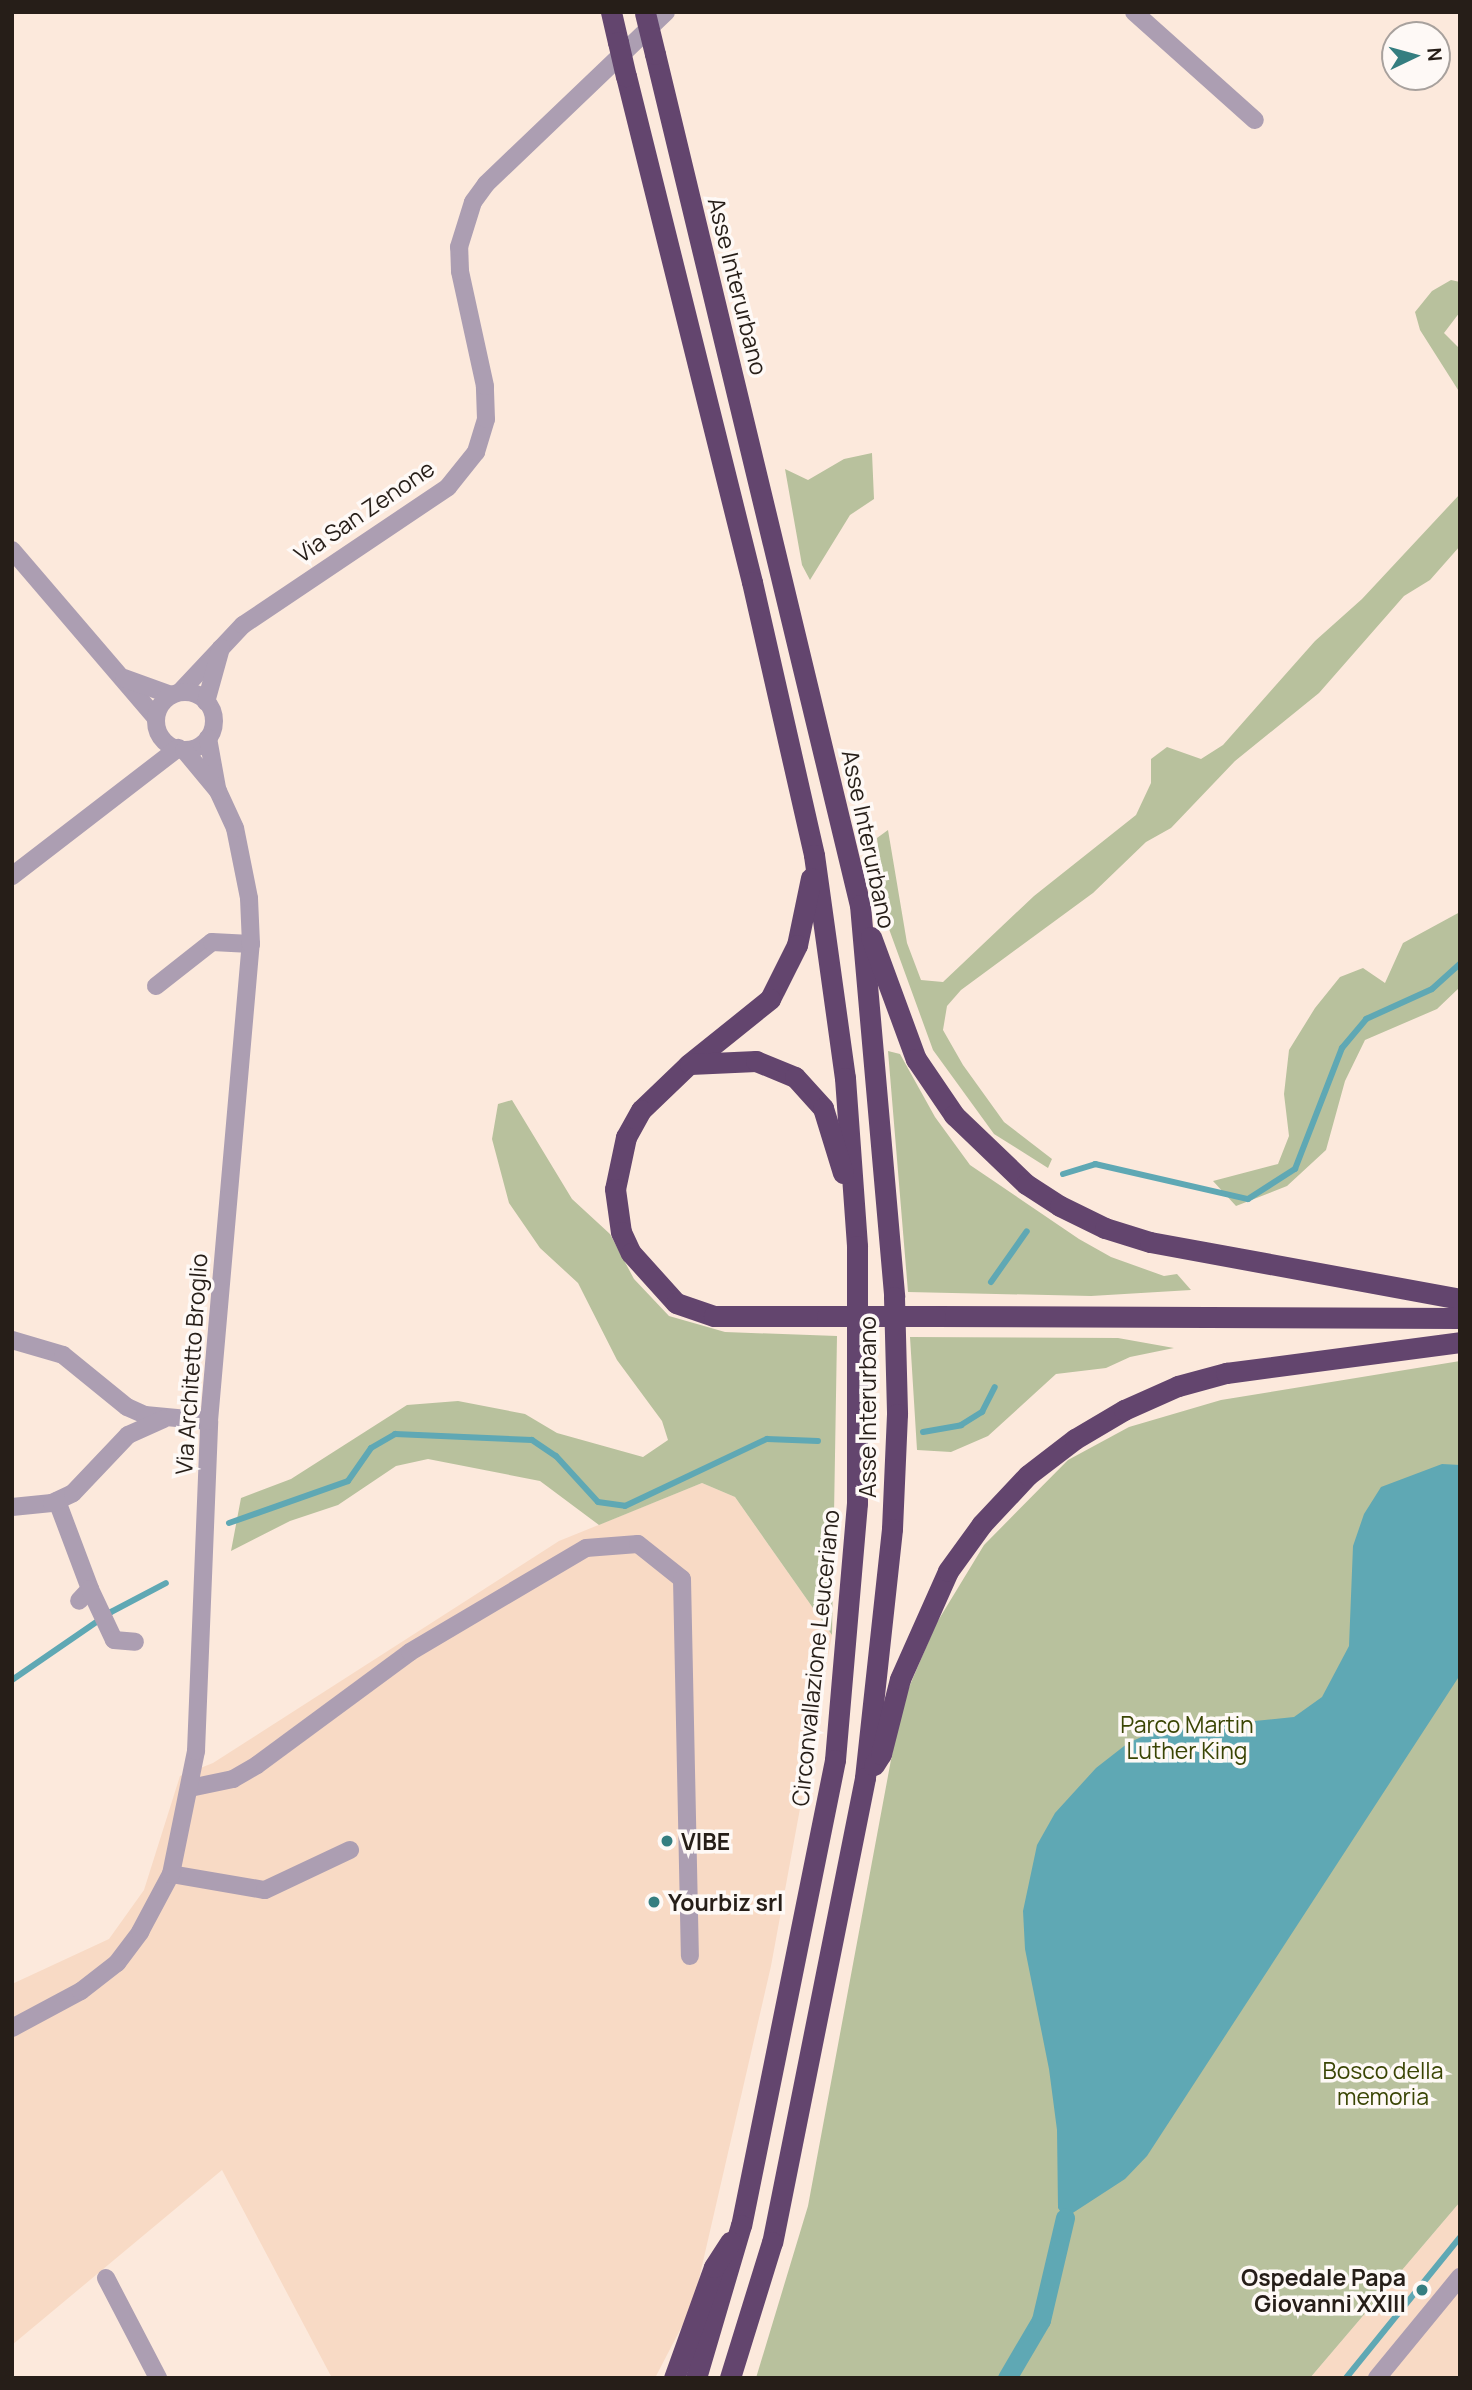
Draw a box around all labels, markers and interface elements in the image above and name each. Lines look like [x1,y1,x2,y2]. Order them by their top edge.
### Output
north arrow [1381,21,1451,91]
text: N [1421,46,1448,62]
street label: Asse Interurbano [703,194,773,378]
street label: Via San Zenone [289,454,439,568]
street label: Asse Interurbano [837,747,901,931]
street label: Via Architetto Broglio [169,1252,213,1476]
street label: Asse Interurbano [853,1316,881,1498]
street label: Circonvallazione Leuceriano [786,1508,844,1808]
park label: Parco Martin Luther King [1120,1710,1254,1764]
place label: VIBE [681,1827,730,1855]
marker: VIBE [659,1833,675,1849]
place label: Yourbiz srl [668,1888,784,1916]
marker: Yourbiz srl [646,1894,662,1910]
park label: Bosco della memoria [1323,2056,1443,2110]
place label: Ospedale Papa Giovanni XXIII [1241,2263,1406,2317]
marker: Ospedale Papa Giovanni XXIII [1412,2280,1432,2300]

